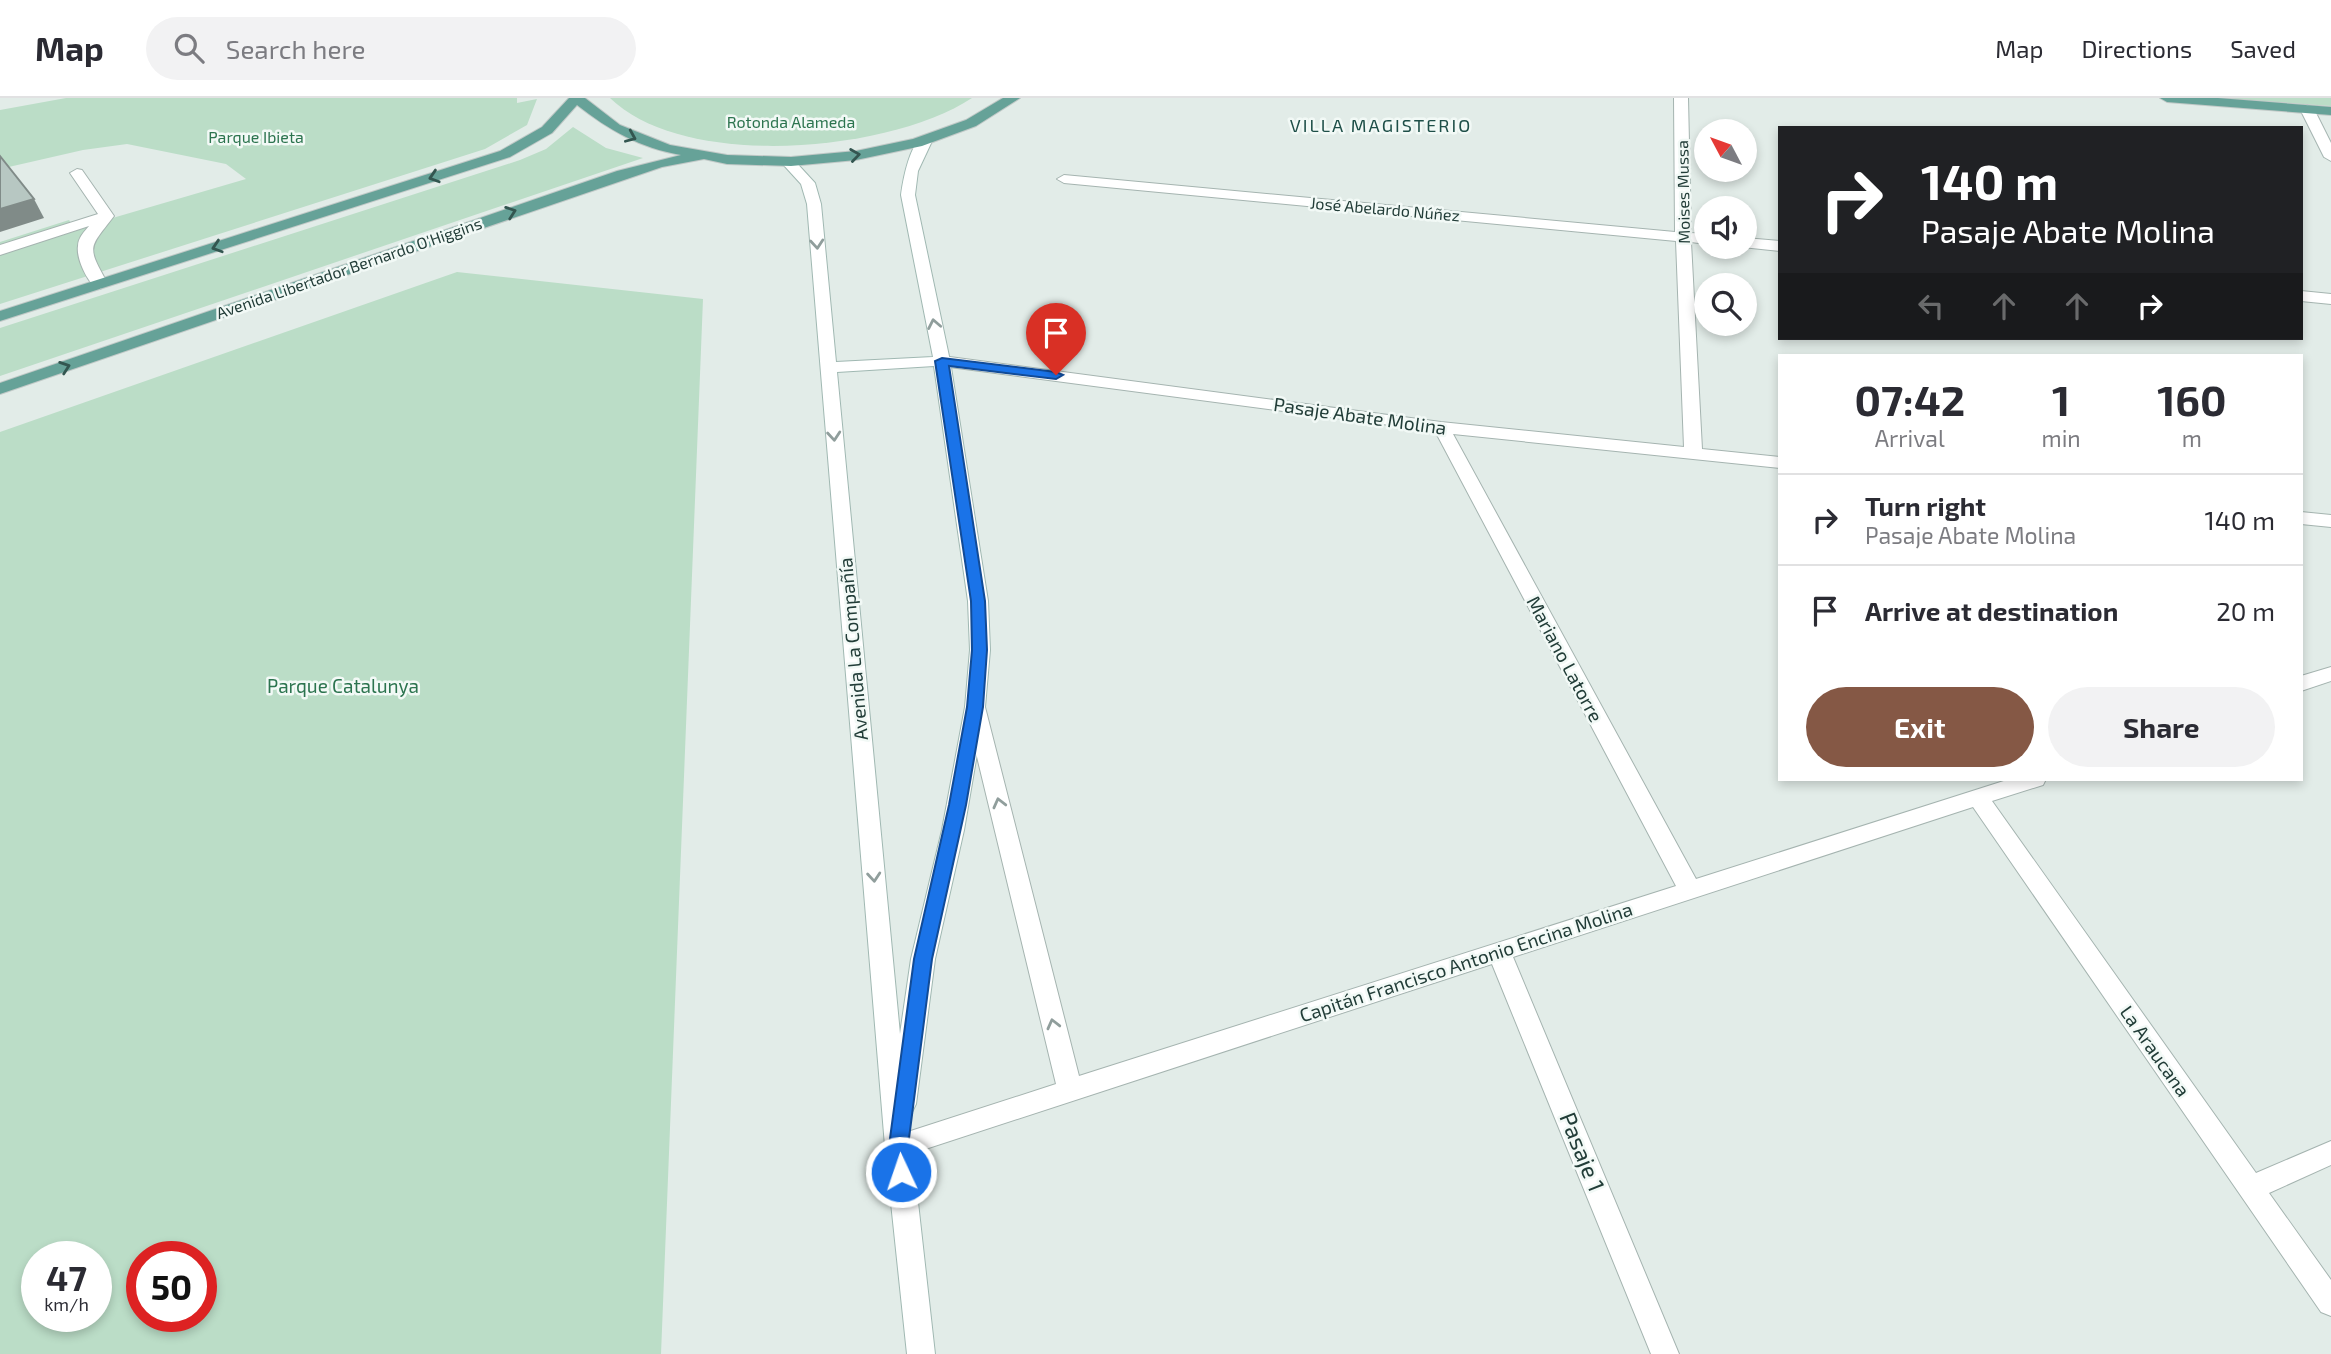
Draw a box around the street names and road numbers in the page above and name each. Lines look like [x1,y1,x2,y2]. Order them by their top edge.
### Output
street label: Moises Mussa [1672,140,1693,244]
street label: José Abelardo Núñez [1309,192,1461,225]
street label: Avenida Libertador Bernardo O'Higgins [214,213,484,322]
street label: Pasaje Abate Molina [1272,392,1448,439]
street label: Avenida La Compañía [833,557,872,741]
street label: Mariano Latorre [1523,592,1608,726]
street label: Capitán Francisco Antonio Encina Molina [1296,897,1635,1026]
street label: La Araucana [2116,1001,2195,1101]
street label: Pasaje 1 [1554,1108,1611,1195]

